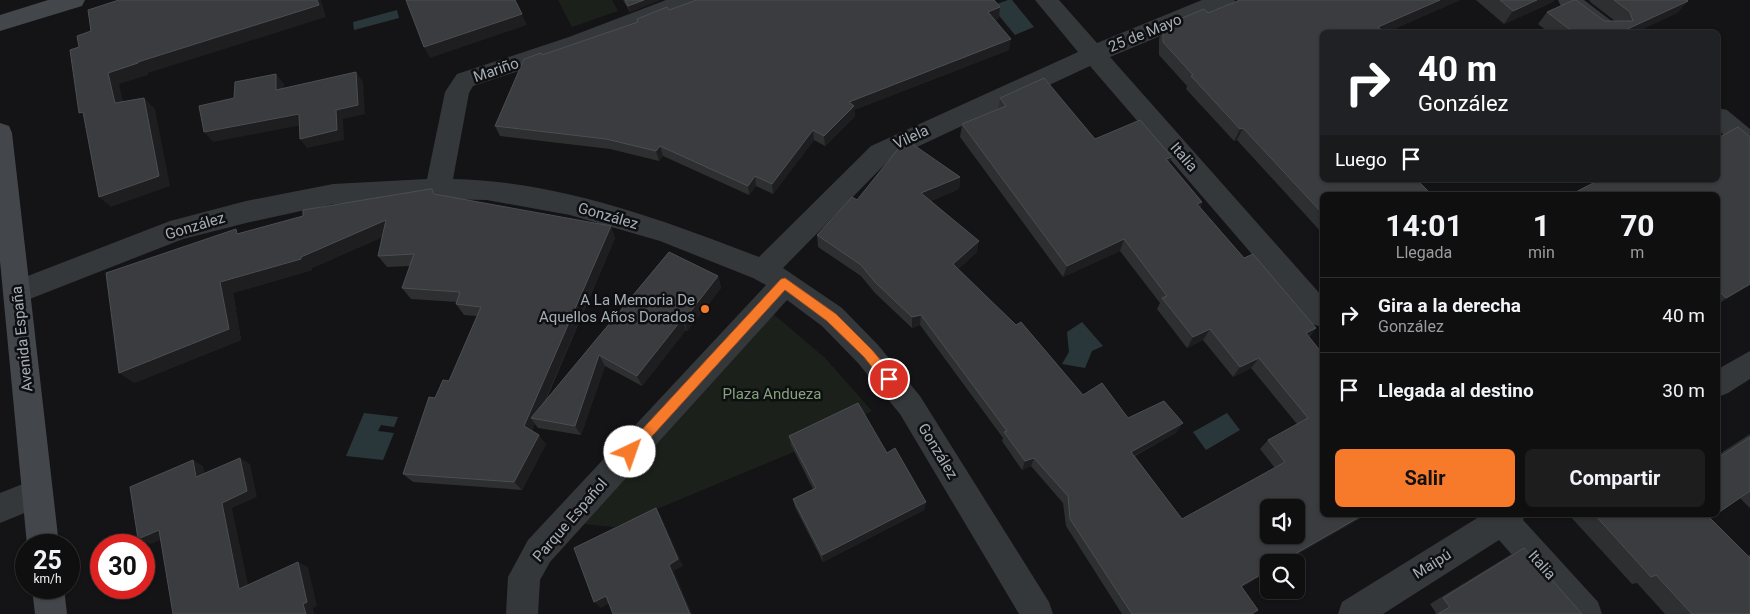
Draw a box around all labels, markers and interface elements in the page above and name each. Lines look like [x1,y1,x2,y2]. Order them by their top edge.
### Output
street label: 25 de Mayo [1106,10,1184,56]
text: 40 m [1418,49,1497,90]
icon: right [1335,50,1400,115]
street label: Mariño [471,54,521,86]
text: González [1418,91,1509,116]
street label: Vilela [891,121,931,153]
street label: Italia [1167,139,1201,175]
icon: arrive [1397,145,1425,173]
text: Luego [1335,148,1387,171]
street label: González [576,199,640,233]
street label: González [163,208,227,244]
text: 14:01 [1385,208,1463,243]
text: 1 [1533,208,1550,243]
text: 70 [1620,208,1655,243]
text: Llegada [1396,243,1452,262]
text: min [1528,243,1555,262]
text: m [1630,243,1644,262]
street label: Avenida España [8,285,36,393]
place label: A La Memoria De Aquellos Años Dorados [539,291,695,326]
text: Gira a la derecha [1378,294,1521,317]
icon: right [1335,301,1363,329]
marker: A La Memoria De Aquellos Años Dorados [699,303,711,315]
text: 40 m [1662,304,1705,327]
text: González [1378,317,1444,336]
pin [868,358,910,400]
icon: arrive [875,365,903,393]
icon: arrive [1335,376,1363,404]
text: Llegada al destino [1378,379,1534,402]
text: 30 m [1662,379,1705,402]
park label: Plaza Andueza [723,385,821,403]
street label: González [914,420,962,482]
position arrow [603,425,655,477]
button: Salir [1335,449,1515,507]
button: Compartir [1525,449,1705,507]
street label: Parque Español [529,475,611,565]
map controls [1260,499,1305,599]
button: sound [1260,499,1305,544]
speed limit sign: 30 [90,534,155,599]
street label: Maipú [1410,545,1454,583]
text: 25 [33,546,62,575]
street label: Italia [1524,547,1560,583]
button: search [1260,554,1305,599]
text: km/h [33,572,62,586]

